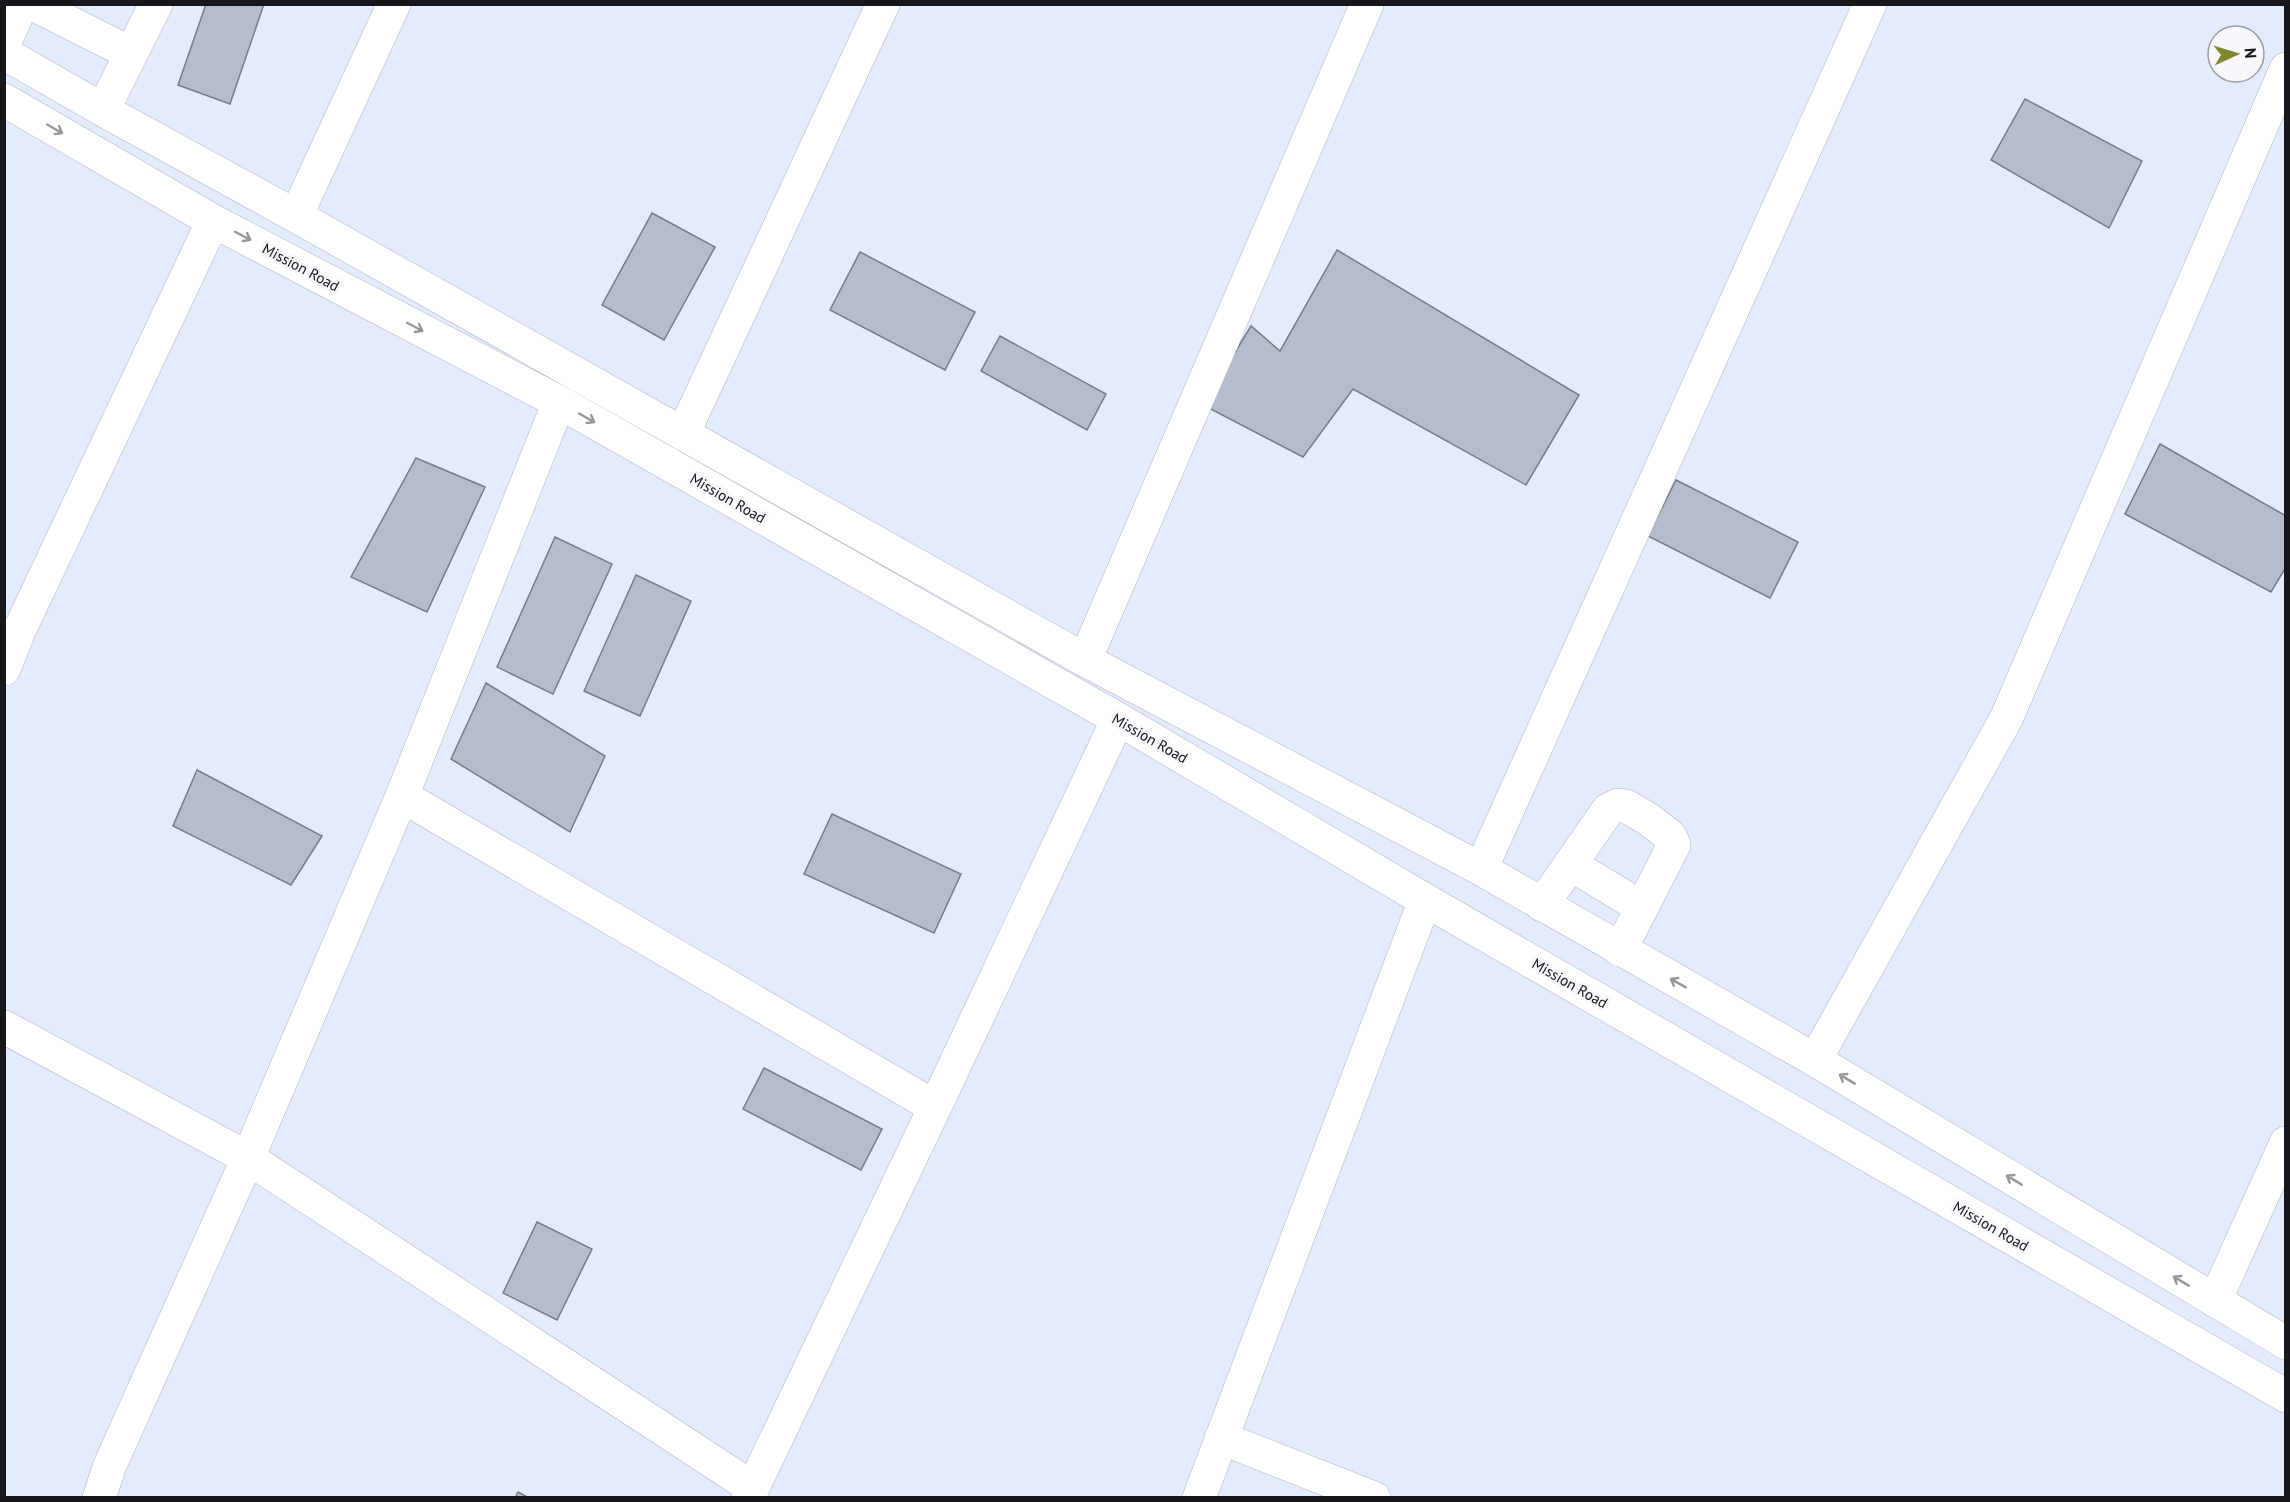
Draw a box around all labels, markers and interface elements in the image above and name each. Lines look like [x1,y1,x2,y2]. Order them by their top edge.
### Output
north arrow [2206,24,2266,84]
text: N [2241,47,2261,59]
one-way arrow [46,123,63,135]
one-way arrow [233,231,251,242]
street label: Mission Road [259,239,343,295]
one-way arrow [406,322,424,333]
one-way arrow [578,413,596,424]
street label: Mission Road [687,469,769,527]
street label: Mission Road [1109,709,1191,767]
street label: Mission Road [1529,954,1611,1012]
one-way arrow [1670,976,1687,988]
one-way arrow [1839,1073,1856,1085]
one-way arrow [2006,1173,2023,1185]
street label: Mission Road [1950,1197,2032,1255]
one-way arrow [2173,1274,2190,1286]

